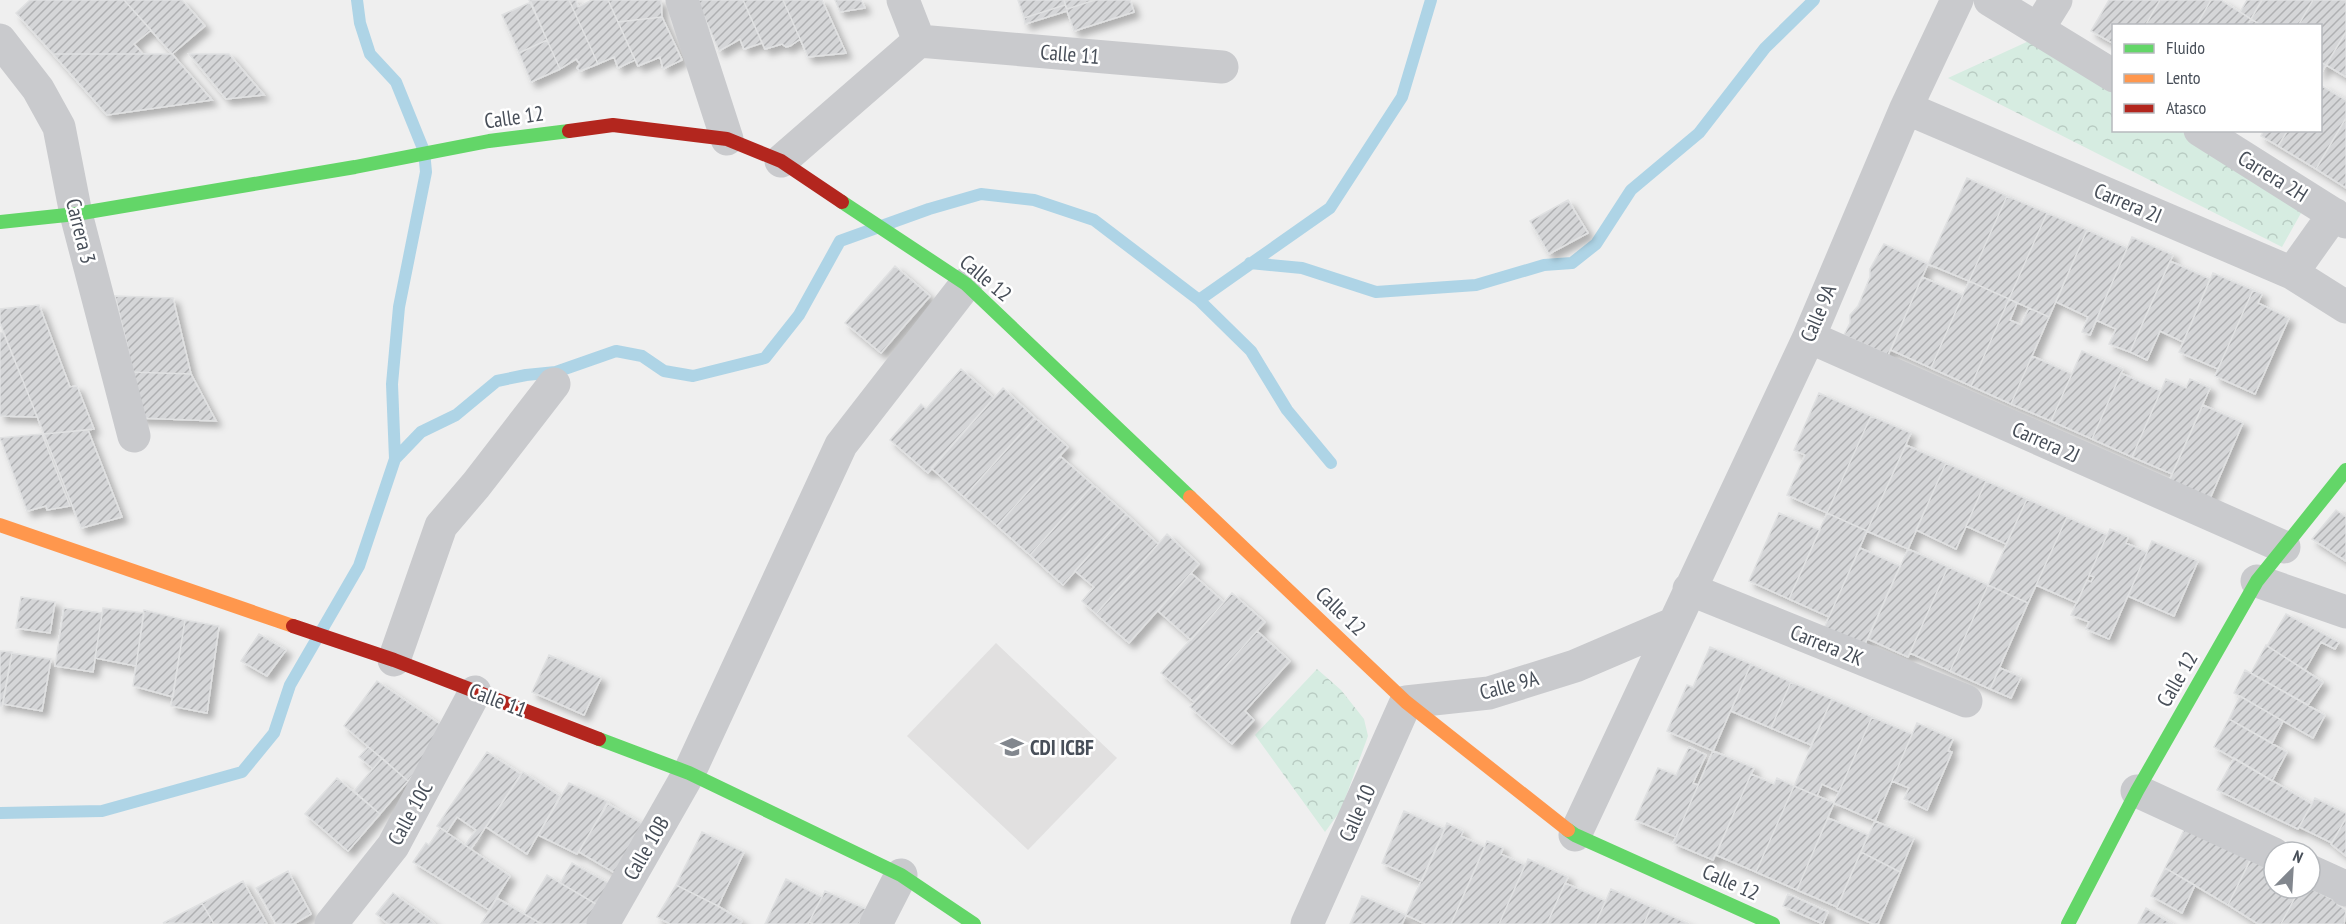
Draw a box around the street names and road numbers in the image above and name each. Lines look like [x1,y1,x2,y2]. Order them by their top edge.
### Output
street label: Calle 11 [1039,38,1101,70]
street label: Calle 12 [483,99,545,135]
street label: Carrera 2H [2233,144,2313,208]
street label: Carrera 2I [2090,177,2166,229]
street label: Carrera 3 [60,196,102,266]
street label: Calle 12 [955,249,1017,307]
street label: Calle 9A [1794,280,1842,346]
street label: Carrera 2J [2008,415,2084,469]
street label: Calle 12 [1310,581,1372,641]
street label: Carrera 2K [1787,618,1867,672]
street label: Calle 12 [2150,646,2204,712]
street label: Calle 9A [1477,664,1542,706]
street label: Calle 11 [465,677,531,723]
street label: Calle 10C [381,776,439,850]
street label: Calle 10 [1333,780,1381,846]
street label: Calle 10B [617,811,675,885]
street label: Calle 12 [1698,858,1764,906]

